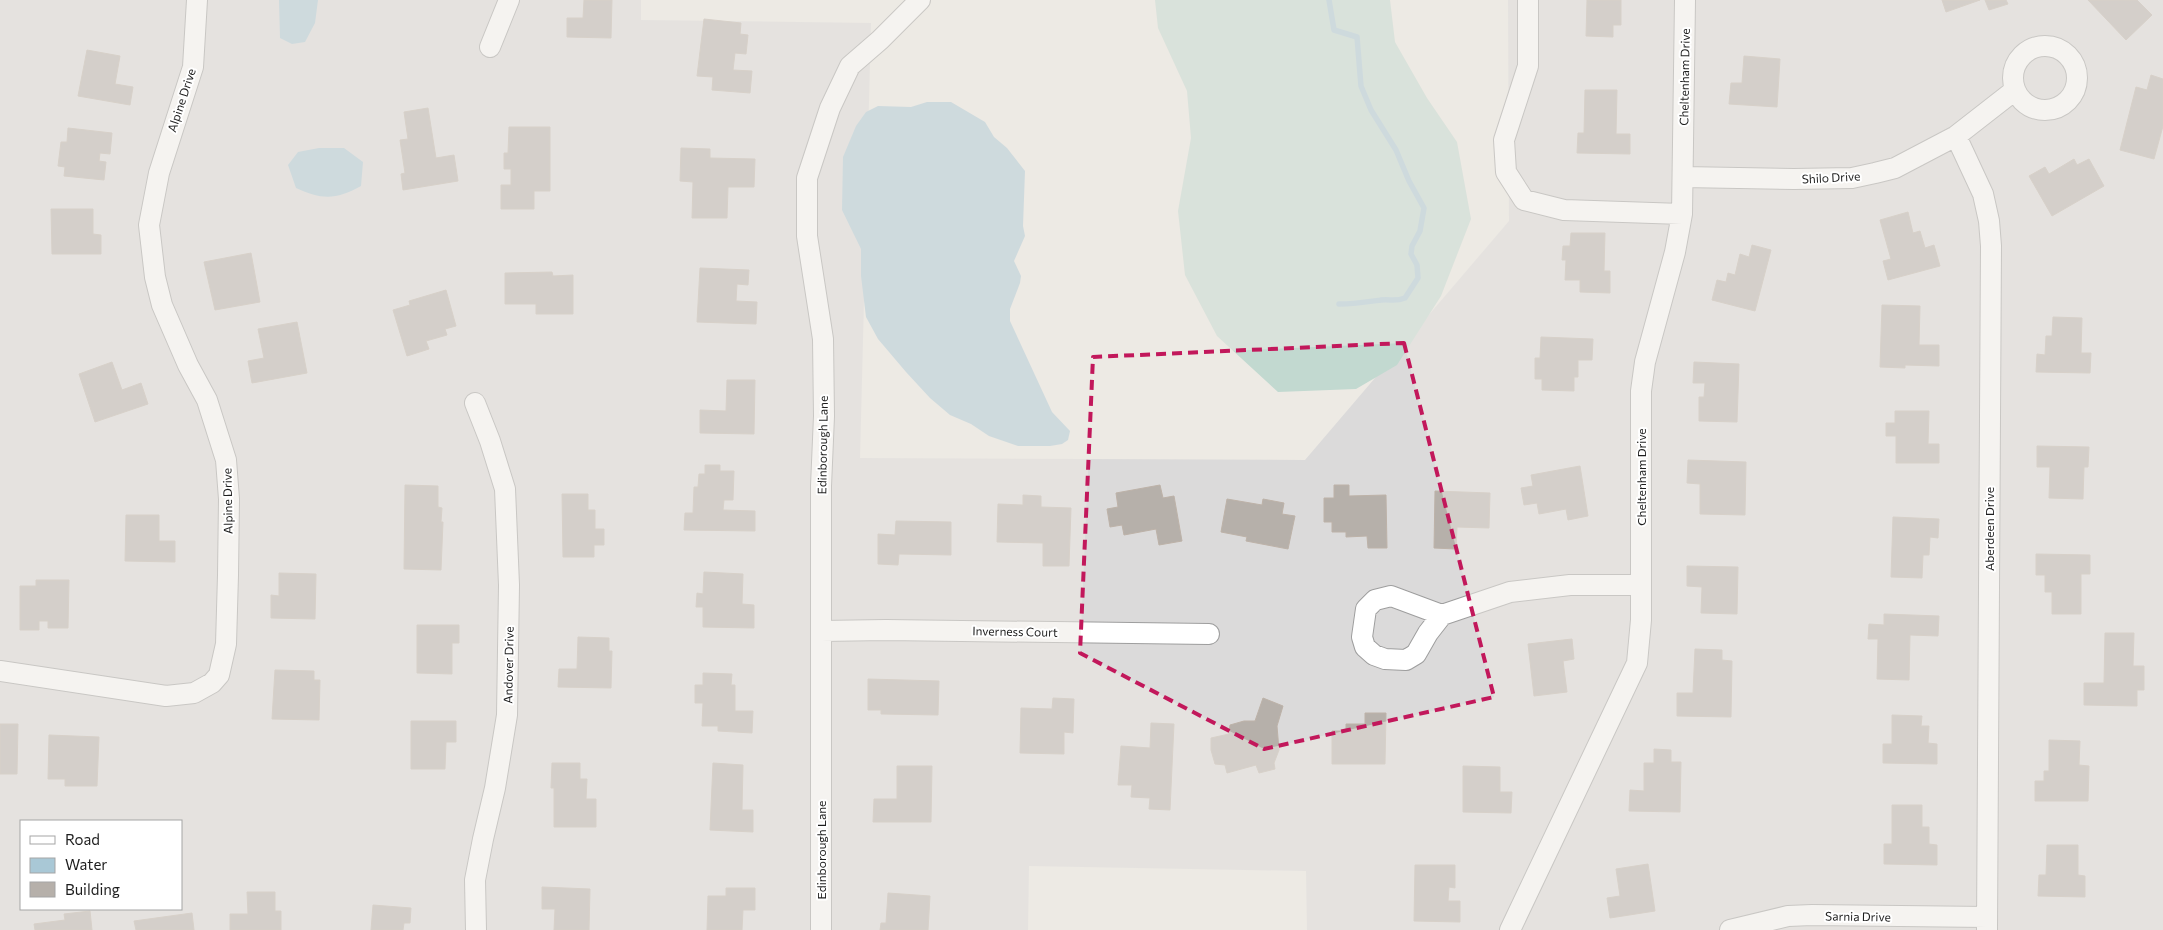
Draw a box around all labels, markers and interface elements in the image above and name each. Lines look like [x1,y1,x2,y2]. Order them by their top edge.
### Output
street label: Cheltenham Drive [1676,28,1692,126]
street label: Alpine Drive [164,66,198,134]
street label: Shilo Drive [1801,168,1861,186]
street label: Edinborough Lane [814,395,830,495]
street label: Cheltenham Drive [1634,428,1648,526]
street label: Alpine Drive [219,468,235,534]
street label: Aberdeen Drive [1982,487,1996,571]
street label: Inverness Court [972,623,1058,639]
street label: Andover Drive [500,626,516,704]
street label: Edinborough Lane [814,801,828,899]
legend [20,820,182,910]
text: Road [65,830,100,848]
text: Water [65,855,107,873]
text: Building [65,880,120,898]
street label: Sarnia Drive [1825,908,1891,924]

